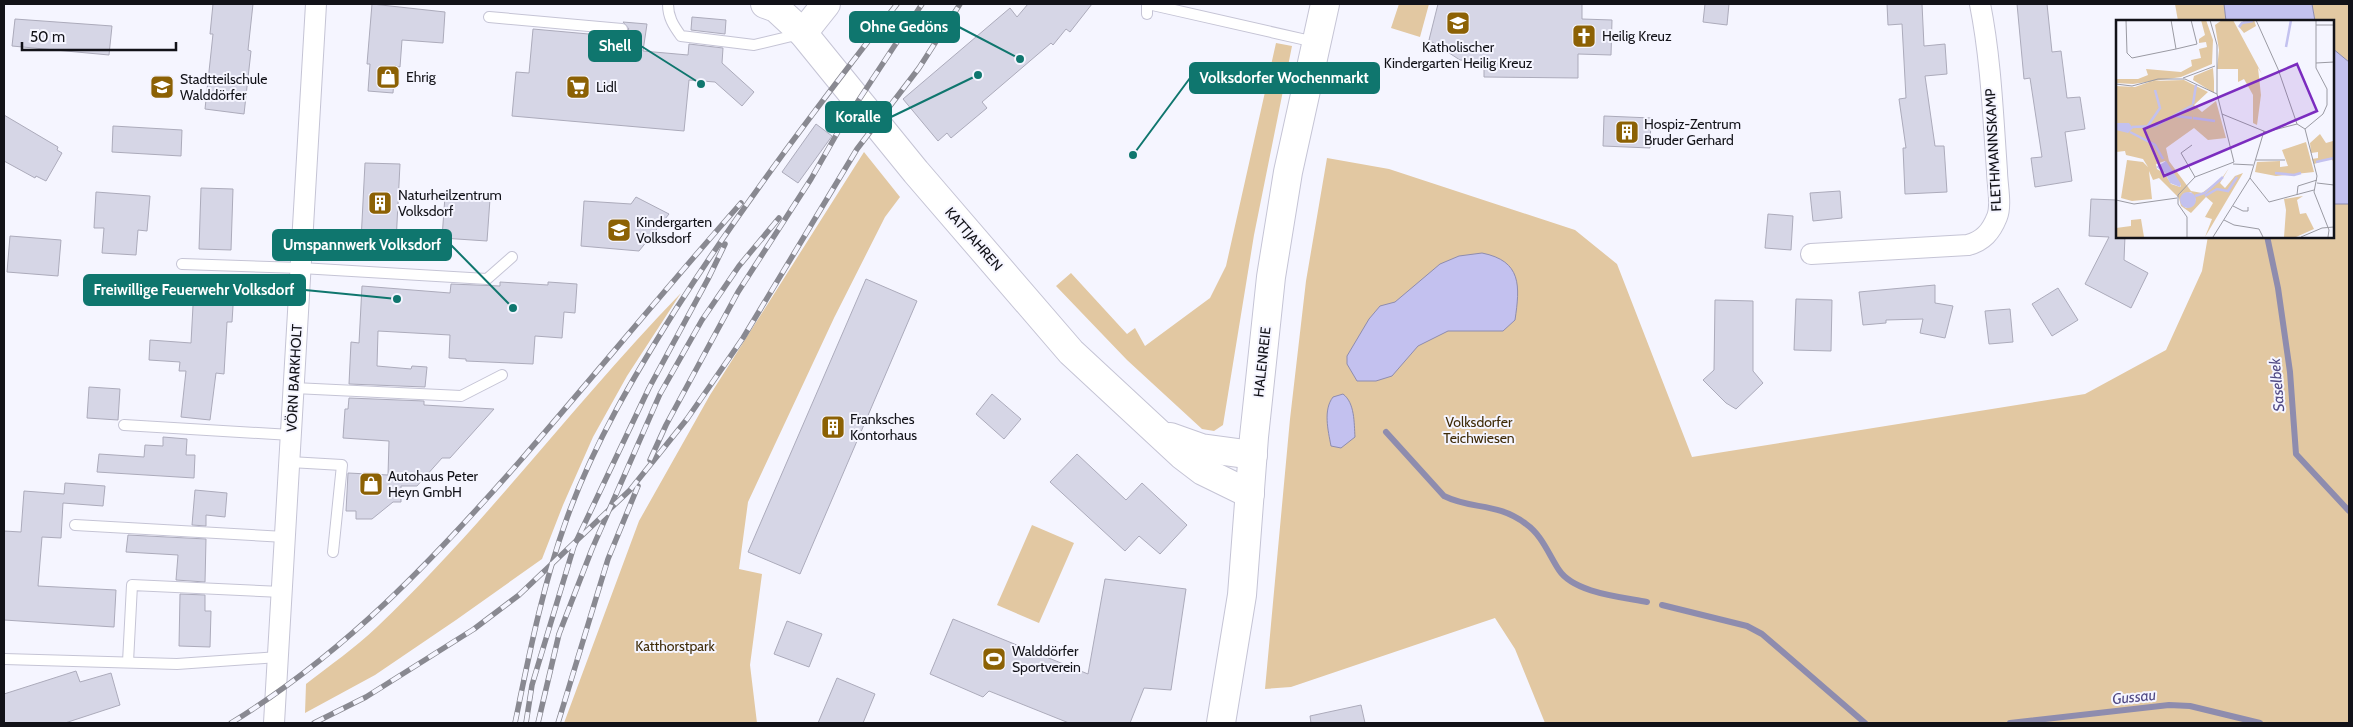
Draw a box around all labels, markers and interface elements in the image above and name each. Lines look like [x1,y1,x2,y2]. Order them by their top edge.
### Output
school or university icon: Katholischer Kindergarten Heilig Kreuz [1445,10,1471,36]
callout: Ohne Gedöns [850,12,959,42]
text: Ohne Gedöns [860,18,948,36]
scale bar [22,20,176,52]
inset map [2116,20,2333,238]
church icon: Heilig Kreuz [1571,23,1597,49]
place label: Heilig Kreuz [1602,27,1672,45]
text: 50 m [30,28,65,46]
callout: Shell [589,31,641,61]
text: Shell [599,37,631,55]
place label: Katholischer Kindergarten Heilig Kreuz [1384,38,1533,72]
callout: Volksdorfer Wochenmarkt [1190,63,1379,93]
shop icon: Ehrig [375,64,401,90]
place label: Ehrig [406,68,437,86]
text: Volksdorfer Wochenmarkt [1199,69,1369,87]
place label: Stadtteilschule Walddörfer [180,70,267,104]
school or university icon: Stadtteilschule Walddörfer [149,74,175,100]
supermarket icon: Lidl [565,74,591,100]
place label: Lidl [596,78,618,96]
street label: FLETHMANNSKAMP [1981,88,2005,212]
callout: Koralle [826,102,891,132]
text: Koralle [835,108,881,126]
place label: Hospiz-Zentrum Bruder Gerhard [1644,115,1741,149]
building icon: Hospiz-Zentrum Bruder Gerhard [1614,119,1640,145]
place label: Naturheilzentrum Volksdorf [398,186,502,220]
building icon: Naturheilzentrum Volksdorf [367,190,393,216]
street label: KATTJAHREN [941,203,1007,275]
place label: Kindergarten Volksdorf [636,213,712,247]
school or university icon: Kindergarten Volksdorf [606,217,632,243]
callout: Umspannwerk Volksdorf [273,230,451,260]
text: Umspannwerk Volksdorf [283,236,441,254]
callout: Freiwillige Feuerwehr Volksdorf [84,275,305,305]
text: Freiwillige Feuerwehr Volksdorf [94,281,294,299]
street label: VÖRN BARKHOLT [282,323,306,432]
street label: HALENREIE [1249,326,1275,398]
water label: Saselbek [2266,357,2288,412]
place label: Franksches Kontorhaus [850,410,917,444]
park label: Volksdorfer Teichwiesen [1443,413,1515,447]
building icon: Franksches Kontorhaus [820,414,846,440]
place label: Autohaus Peter Heyn GmbH [388,467,479,501]
shop icon: Autohaus Peter Heyn GmbH [358,471,384,497]
park label: Katthorstpark [635,637,715,655]
place label: Walddörfer Sportverein [1012,642,1081,676]
sports icon: Walddörfer Sportverein [981,646,1007,672]
water label: Gussau [2111,686,2157,708]

